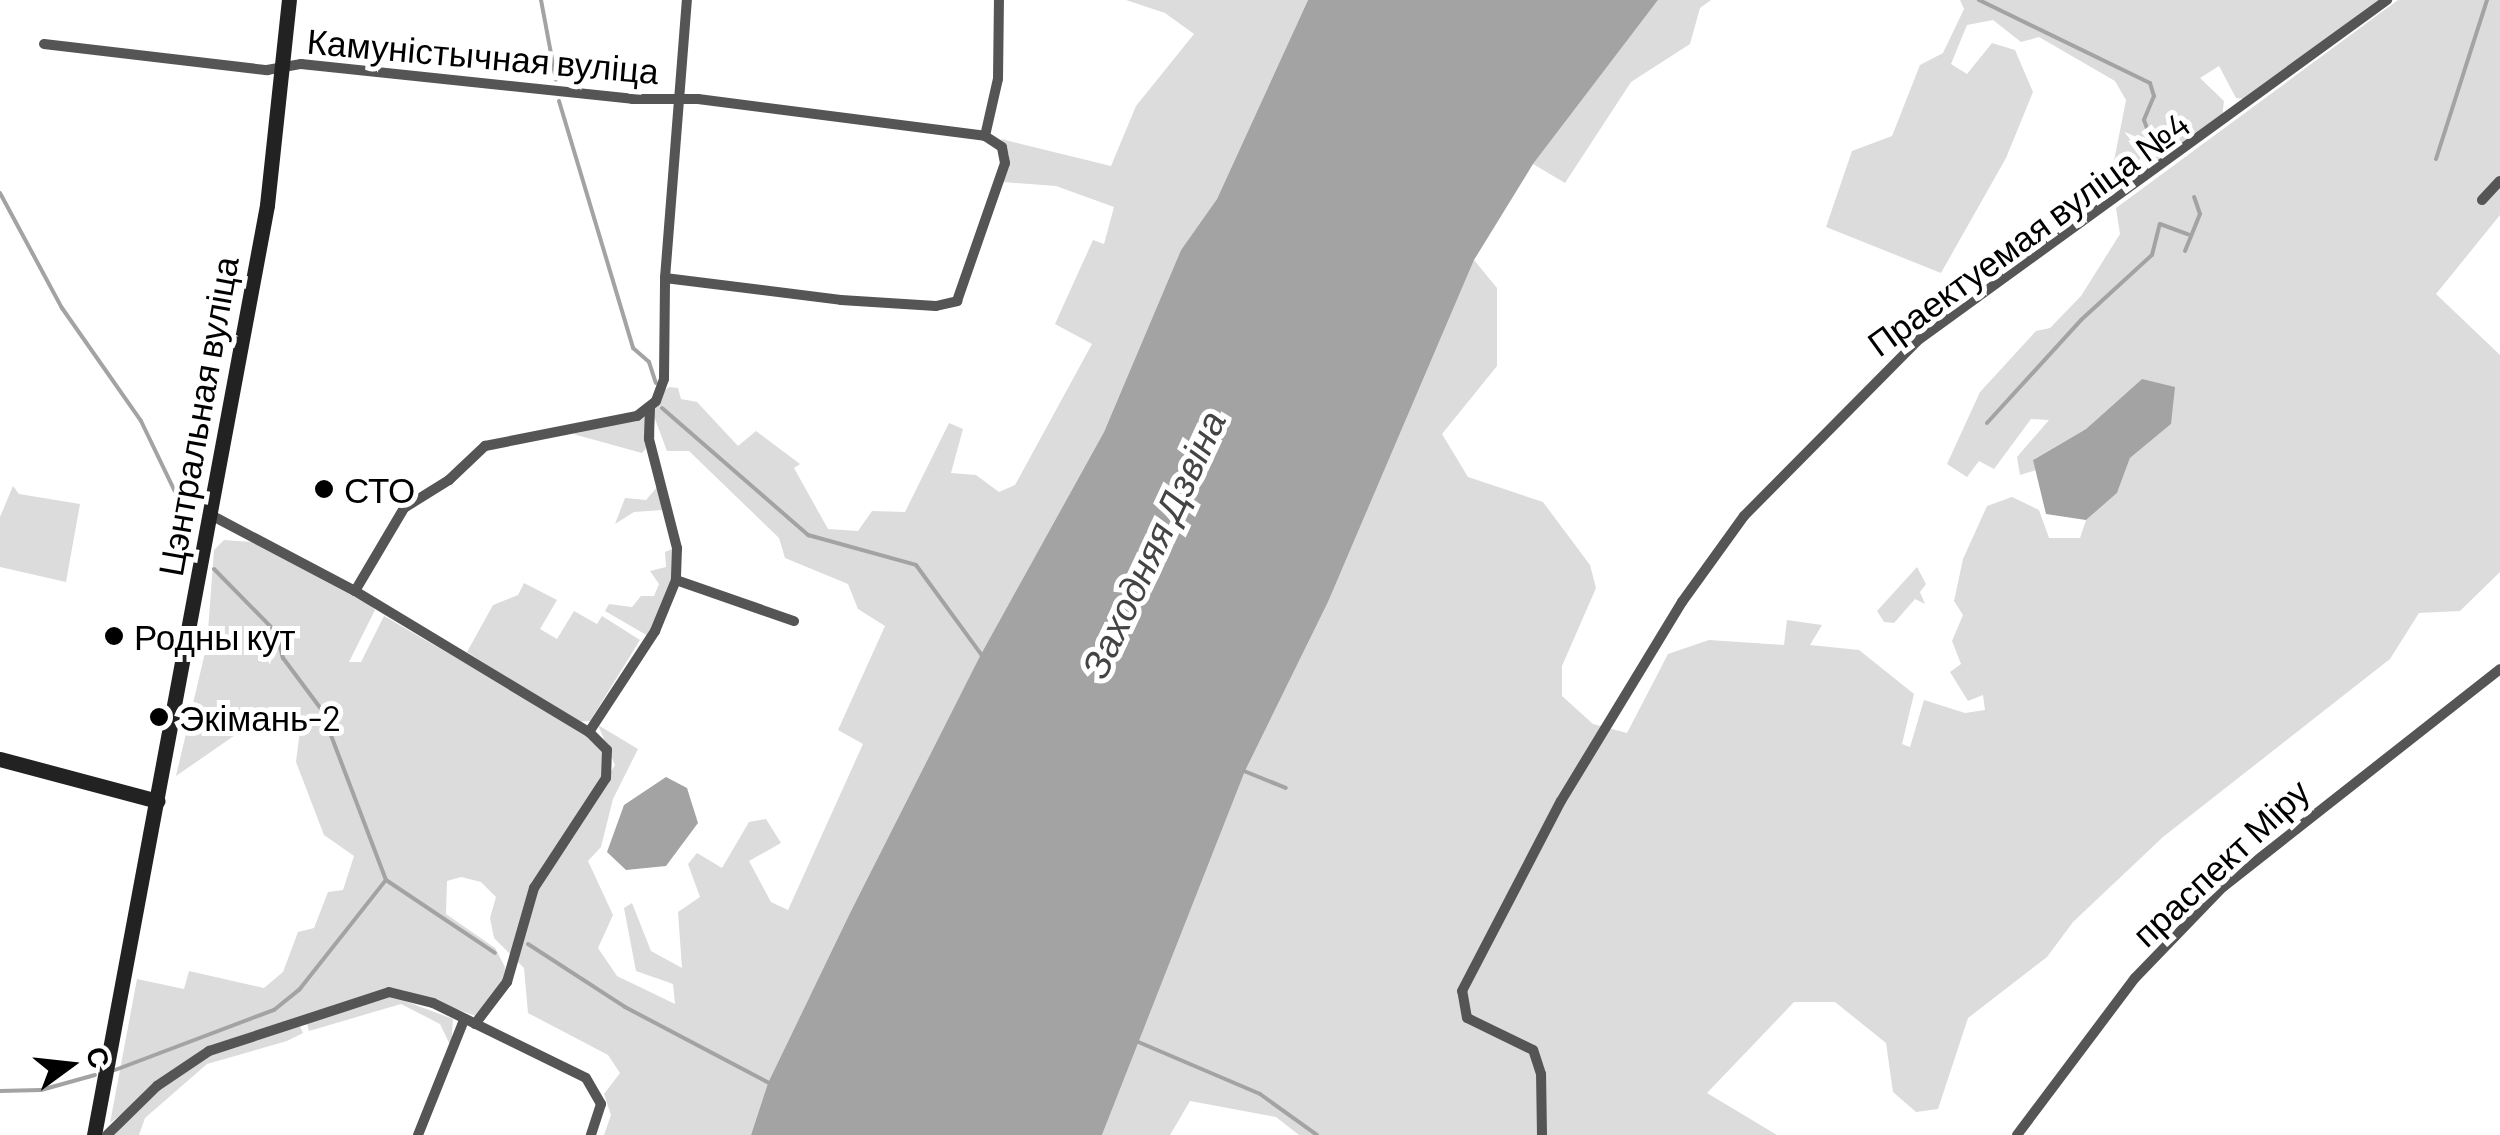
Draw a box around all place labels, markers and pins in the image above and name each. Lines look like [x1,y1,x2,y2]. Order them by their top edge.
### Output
place label: СТО [344,468,415,510]
marker: СТО [313,478,335,500]
place label: Родны кут [134,615,296,657]
marker: Родны кут [103,625,125,647]
place label: Экімань-2 [179,696,341,738]
marker: Экімань-2 [148,706,170,728]

